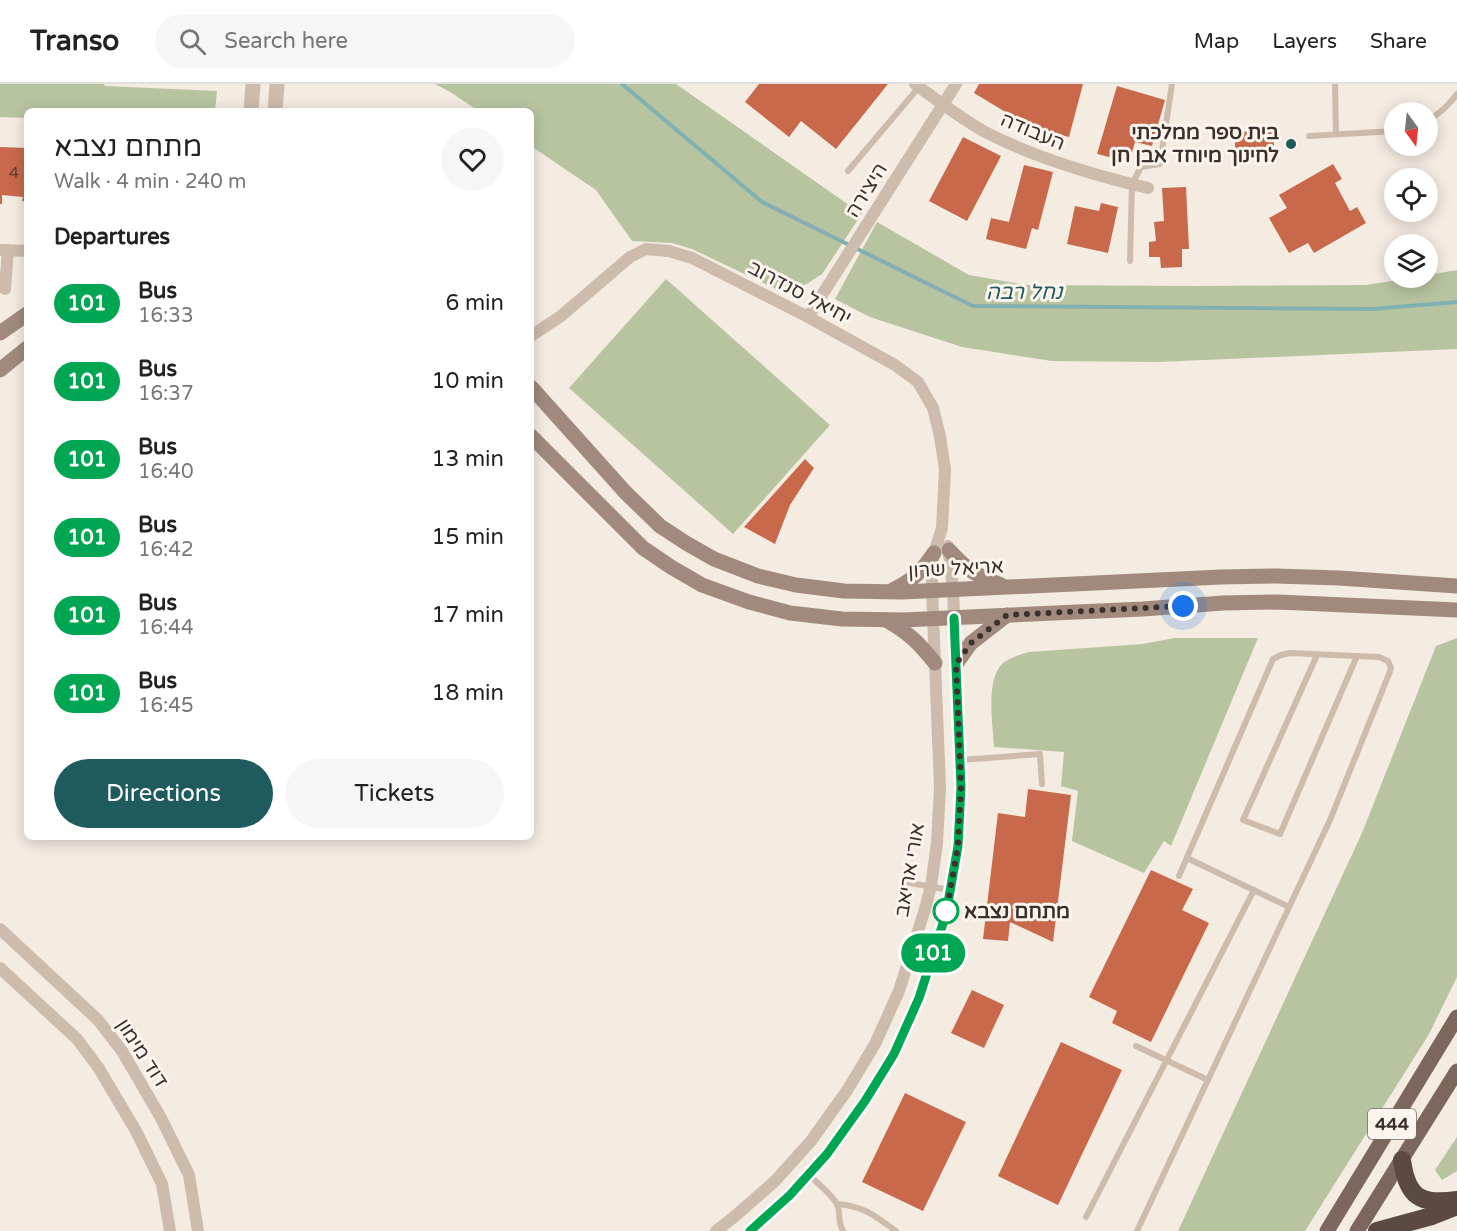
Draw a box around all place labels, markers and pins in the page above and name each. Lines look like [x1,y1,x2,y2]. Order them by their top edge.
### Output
place label: בית ספר ממלכתי לחינוך מיוחד אבן חן [1111,121,1279,168]
marker: בית ספר ממלכתי לחינוך מיוחד אבן חן [1284,137,1298,151]
marker: מתחם נצבא [933,898,959,924]
place label: מתחם נצבא [964,900,1070,924]

